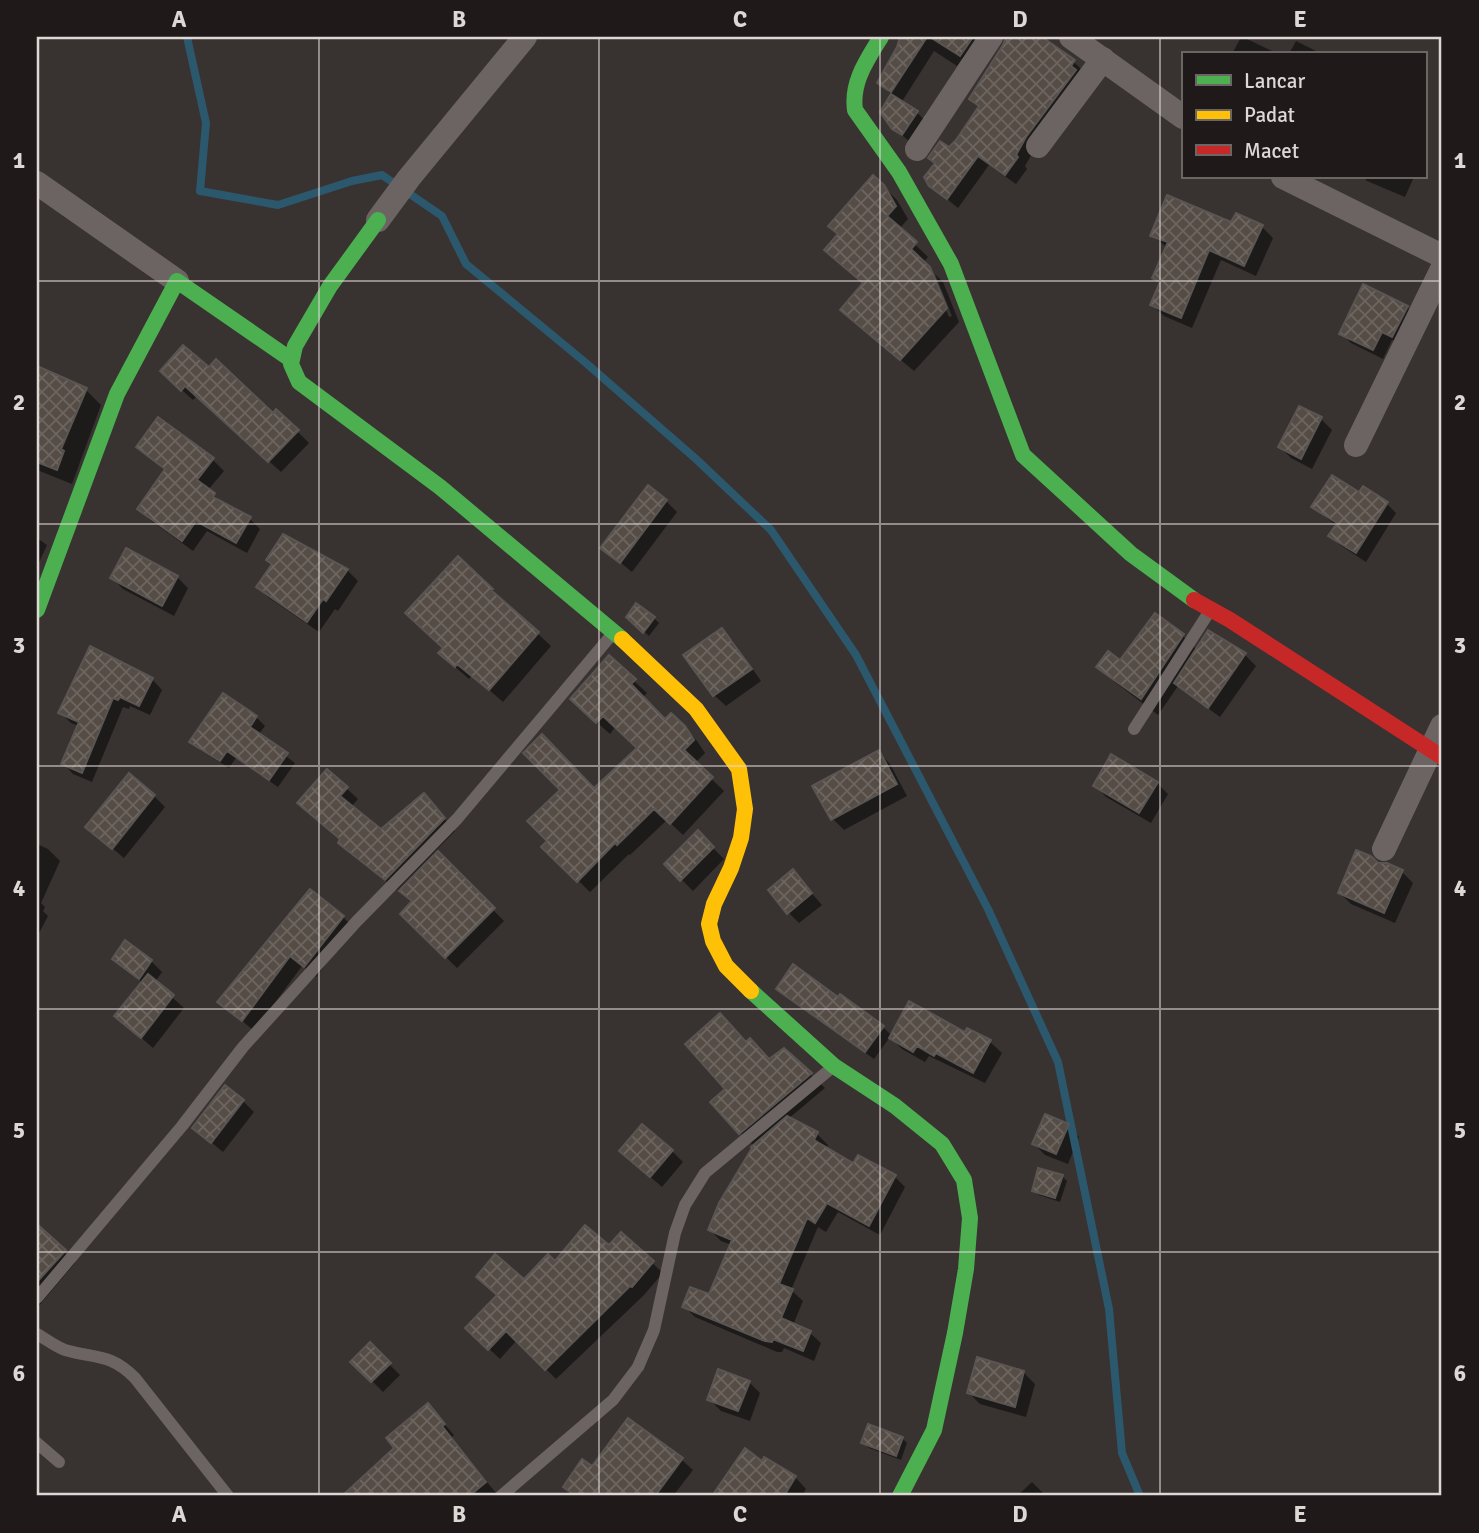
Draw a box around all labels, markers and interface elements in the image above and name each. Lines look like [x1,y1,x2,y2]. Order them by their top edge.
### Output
text: A [172,5,187,34]
text: B [452,5,466,34]
text: C [733,5,747,34]
text: D [1012,5,1028,34]
text: E [1293,5,1307,34]
legend [1182,52,1426,178]
text: Lancar [1244,68,1305,94]
text: Padat [1244,102,1295,128]
text: Macet [1244,138,1299,164]
text: 1 [13,146,25,175]
text: 1 [1454,146,1466,175]
text: 2 [13,388,25,417]
text: 2 [1454,388,1466,417]
text: 3 [13,631,25,660]
text: 3 [1454,631,1466,660]
text: 4 [13,874,25,903]
text: 4 [1454,874,1466,903]
text: 5 [13,1116,25,1145]
text: 5 [1454,1116,1466,1145]
text: 6 [13,1359,25,1388]
text: 6 [1454,1359,1466,1388]
text: A [172,1500,187,1529]
text: B [452,1500,466,1529]
text: C [733,1500,747,1529]
text: D [1012,1500,1028,1529]
text: E [1293,1500,1307,1529]

